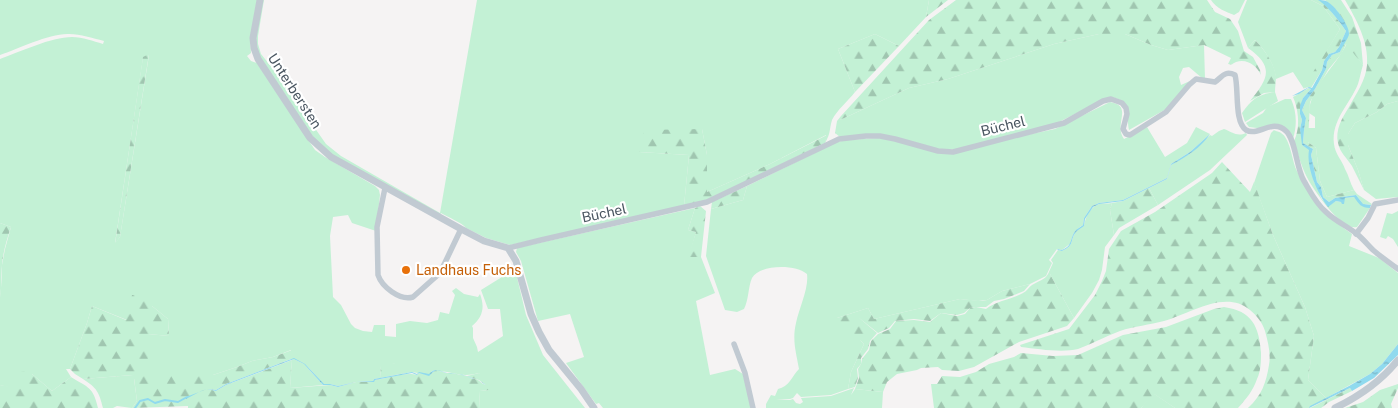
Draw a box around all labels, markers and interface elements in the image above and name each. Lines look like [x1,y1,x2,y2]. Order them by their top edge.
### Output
street label: Unterbersten [265,51,325,131]
street label: Büchel [979,113,1027,139]
street label: Büchel [580,200,628,226]
place label: Landhaus Fuchs [416,262,521,278]
marker: Landhaus Fuchs [400,264,412,276]

